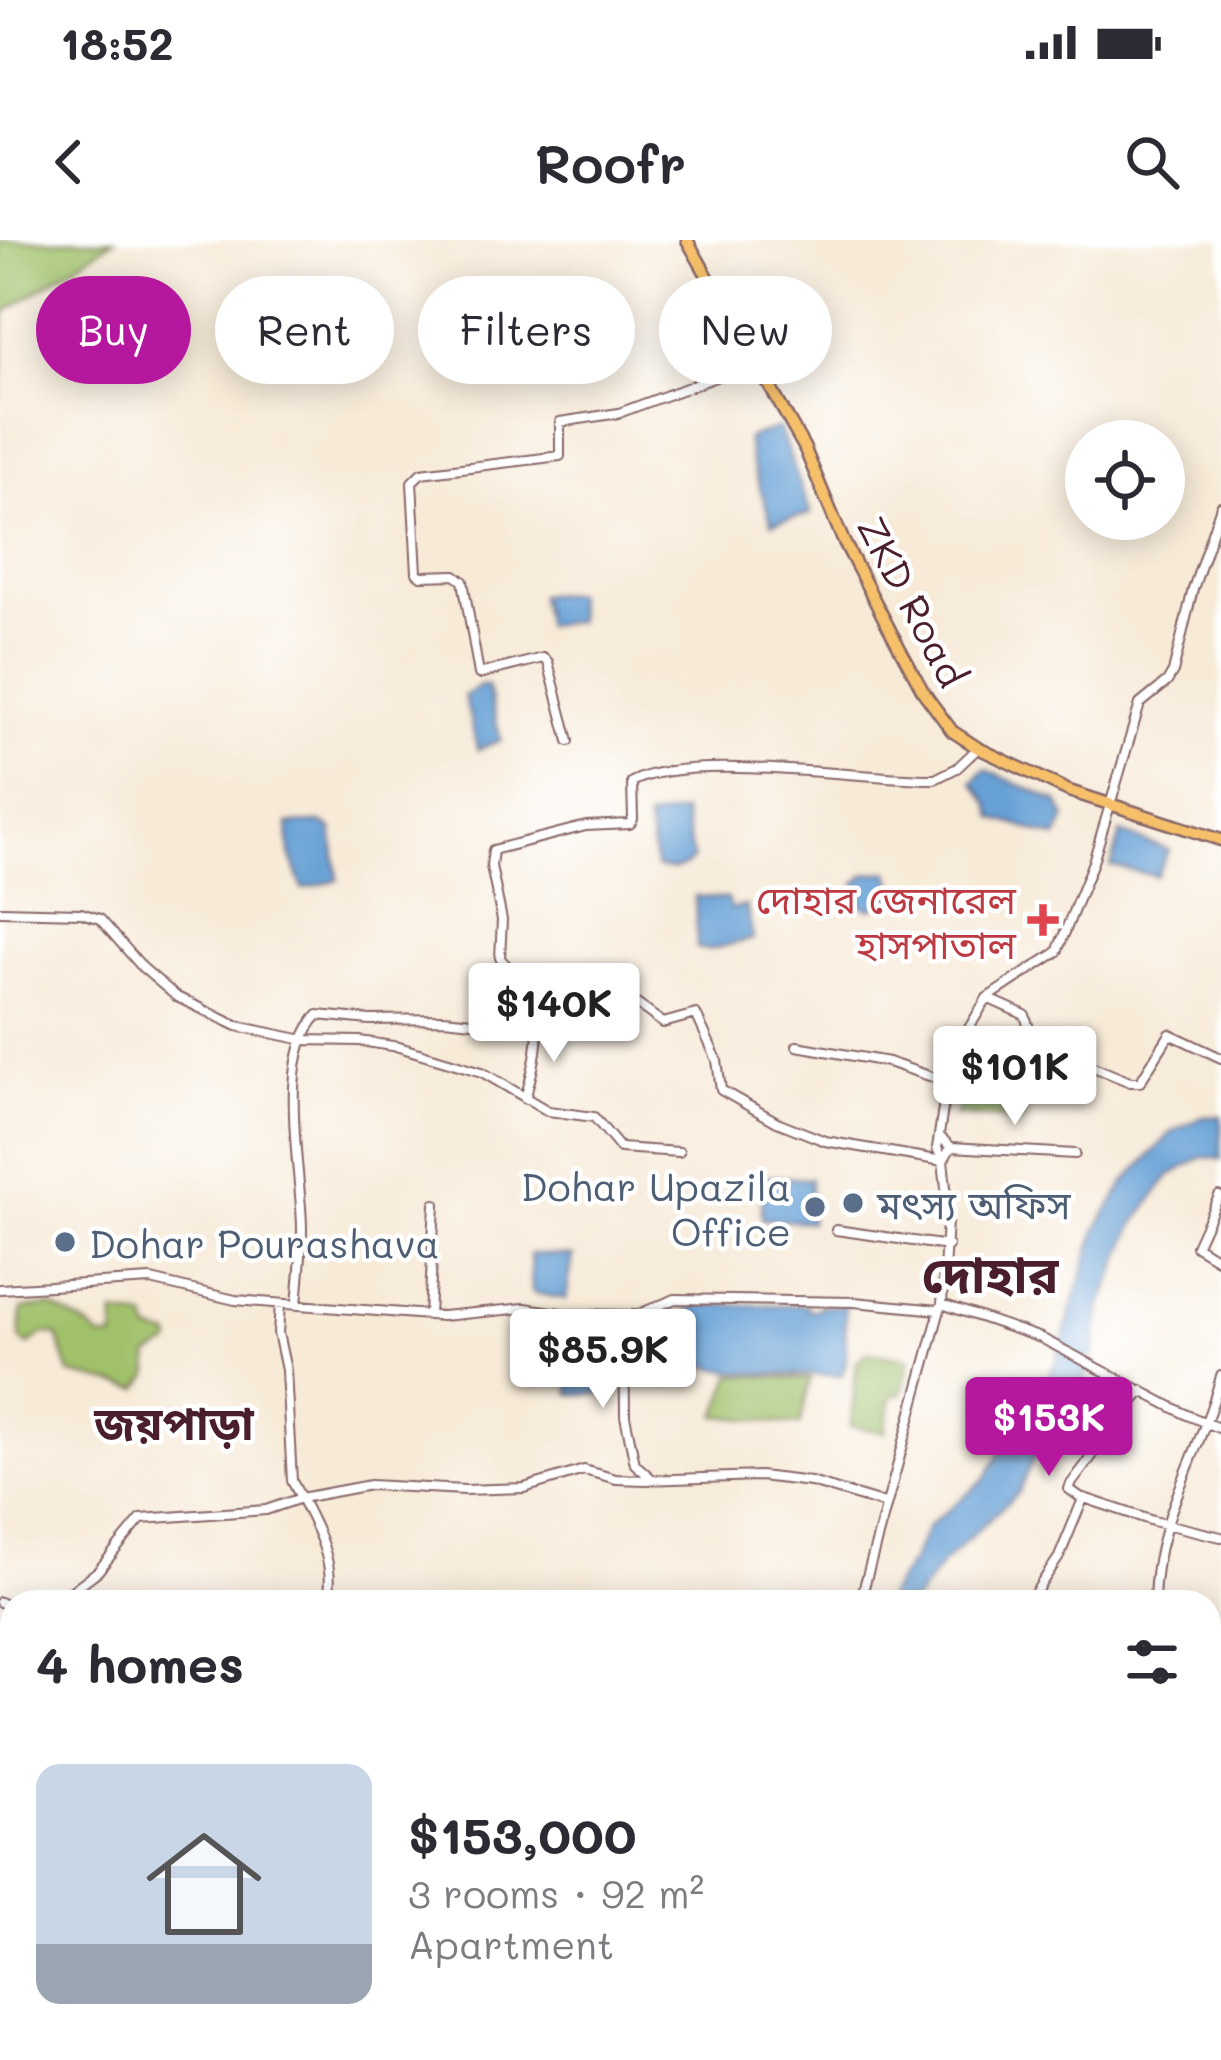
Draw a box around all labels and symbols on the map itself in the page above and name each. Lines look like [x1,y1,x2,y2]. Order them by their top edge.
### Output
street label: ZKD Road [847,507,979,695]
place label: দোহার জেনারেল হাসপাতাল [756,873,1016,969]
marker: দোহার জেনারেল হাসপাতাল [1027,904,1059,936]
pin: $140K [470,963,638,1065]
pin: $101K [931,1026,1099,1128]
place label: Dohar Upazila Office [521,1160,791,1256]
place label: মৎস্য অফিস [876,1178,1071,1229]
marker: মৎস্য অফিস [840,1190,866,1216]
marker: Dohar Upazila Office [802,1194,828,1220]
place label: Dohar Pourashava [89,1217,440,1268]
marker: Dohar Pourashava [52,1229,78,1255]
district label: দোহার [922,1239,1060,1306]
pin: $85.9K [505,1309,701,1411]
pin: $153K [965,1377,1133,1479]
district label: জয়পাড়া [93,1393,255,1451]

